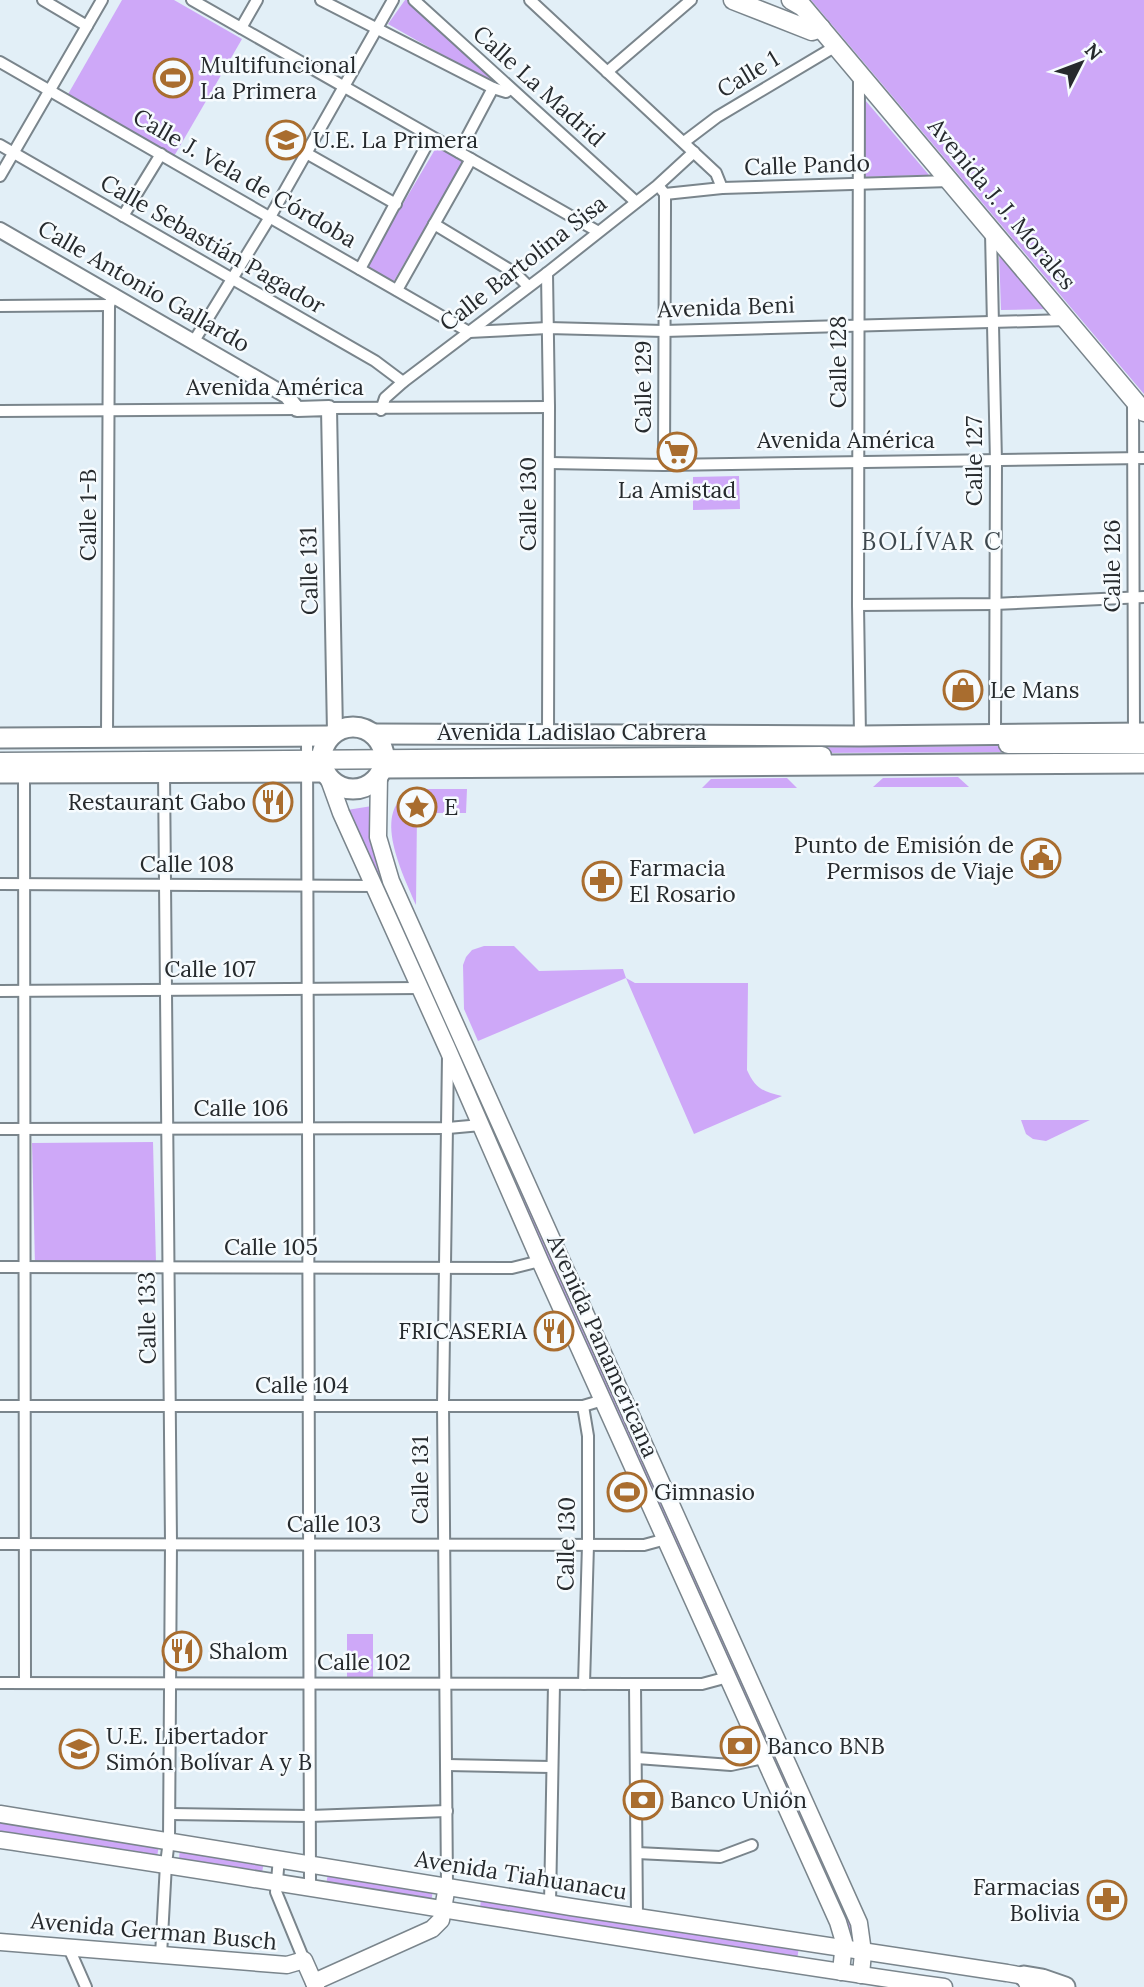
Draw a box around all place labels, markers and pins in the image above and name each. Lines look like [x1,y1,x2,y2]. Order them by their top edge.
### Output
place label: Multifuncional La Primera [200,50,356,105]
sports icon: Multifuncional La Primera [152,57,194,99]
school or university icon: U.E. La Primera [265,119,307,161]
place label: U.E. La Primera [313,125,478,154]
supermarket icon: La Amistad [656,431,698,473]
place label: La Amistad [618,475,736,504]
shop icon: Le Mans [942,669,984,711]
place label: Le Mans [990,675,1079,704]
restaurant icon: Restaurant Gabo [252,781,294,823]
place icon: E [396,786,438,828]
place label: Restaurant Gabo [68,787,246,816]
place label: E [444,792,458,821]
place label: Punto de Emisión de Permisos de Viaje [794,830,1014,885]
public building icon: Punto de Emisión de Permisos de Viaje [1020,837,1062,879]
place label: Farmacia El Rosario [629,853,736,908]
pharmacy icon: Farmacia El Rosario [581,860,623,902]
restaurant icon: FRICASERIA [533,1310,575,1352]
place label: FRICASERIA [398,1316,528,1345]
sports icon: Gimnasio [606,1471,648,1513]
place label: Gimnasio [654,1477,755,1506]
restaurant icon: Shalom [161,1630,203,1672]
place label: Shalom [209,1636,288,1665]
place label: U.E. Libertador Simón Bolívar A y B [106,1721,312,1776]
bank icon: Banco BNB [719,1725,761,1767]
school or university icon: U.E. Libertador Simón Bolívar A y B [58,1728,100,1770]
place label: Banco BNB [767,1731,885,1760]
bank icon: Banco Unión [622,1779,664,1821]
place label: Banco Unión [670,1785,807,1814]
place label: Farmacias Bolivia [973,1872,1080,1927]
pharmacy icon: Farmacias Bolivia [1086,1879,1128,1921]

